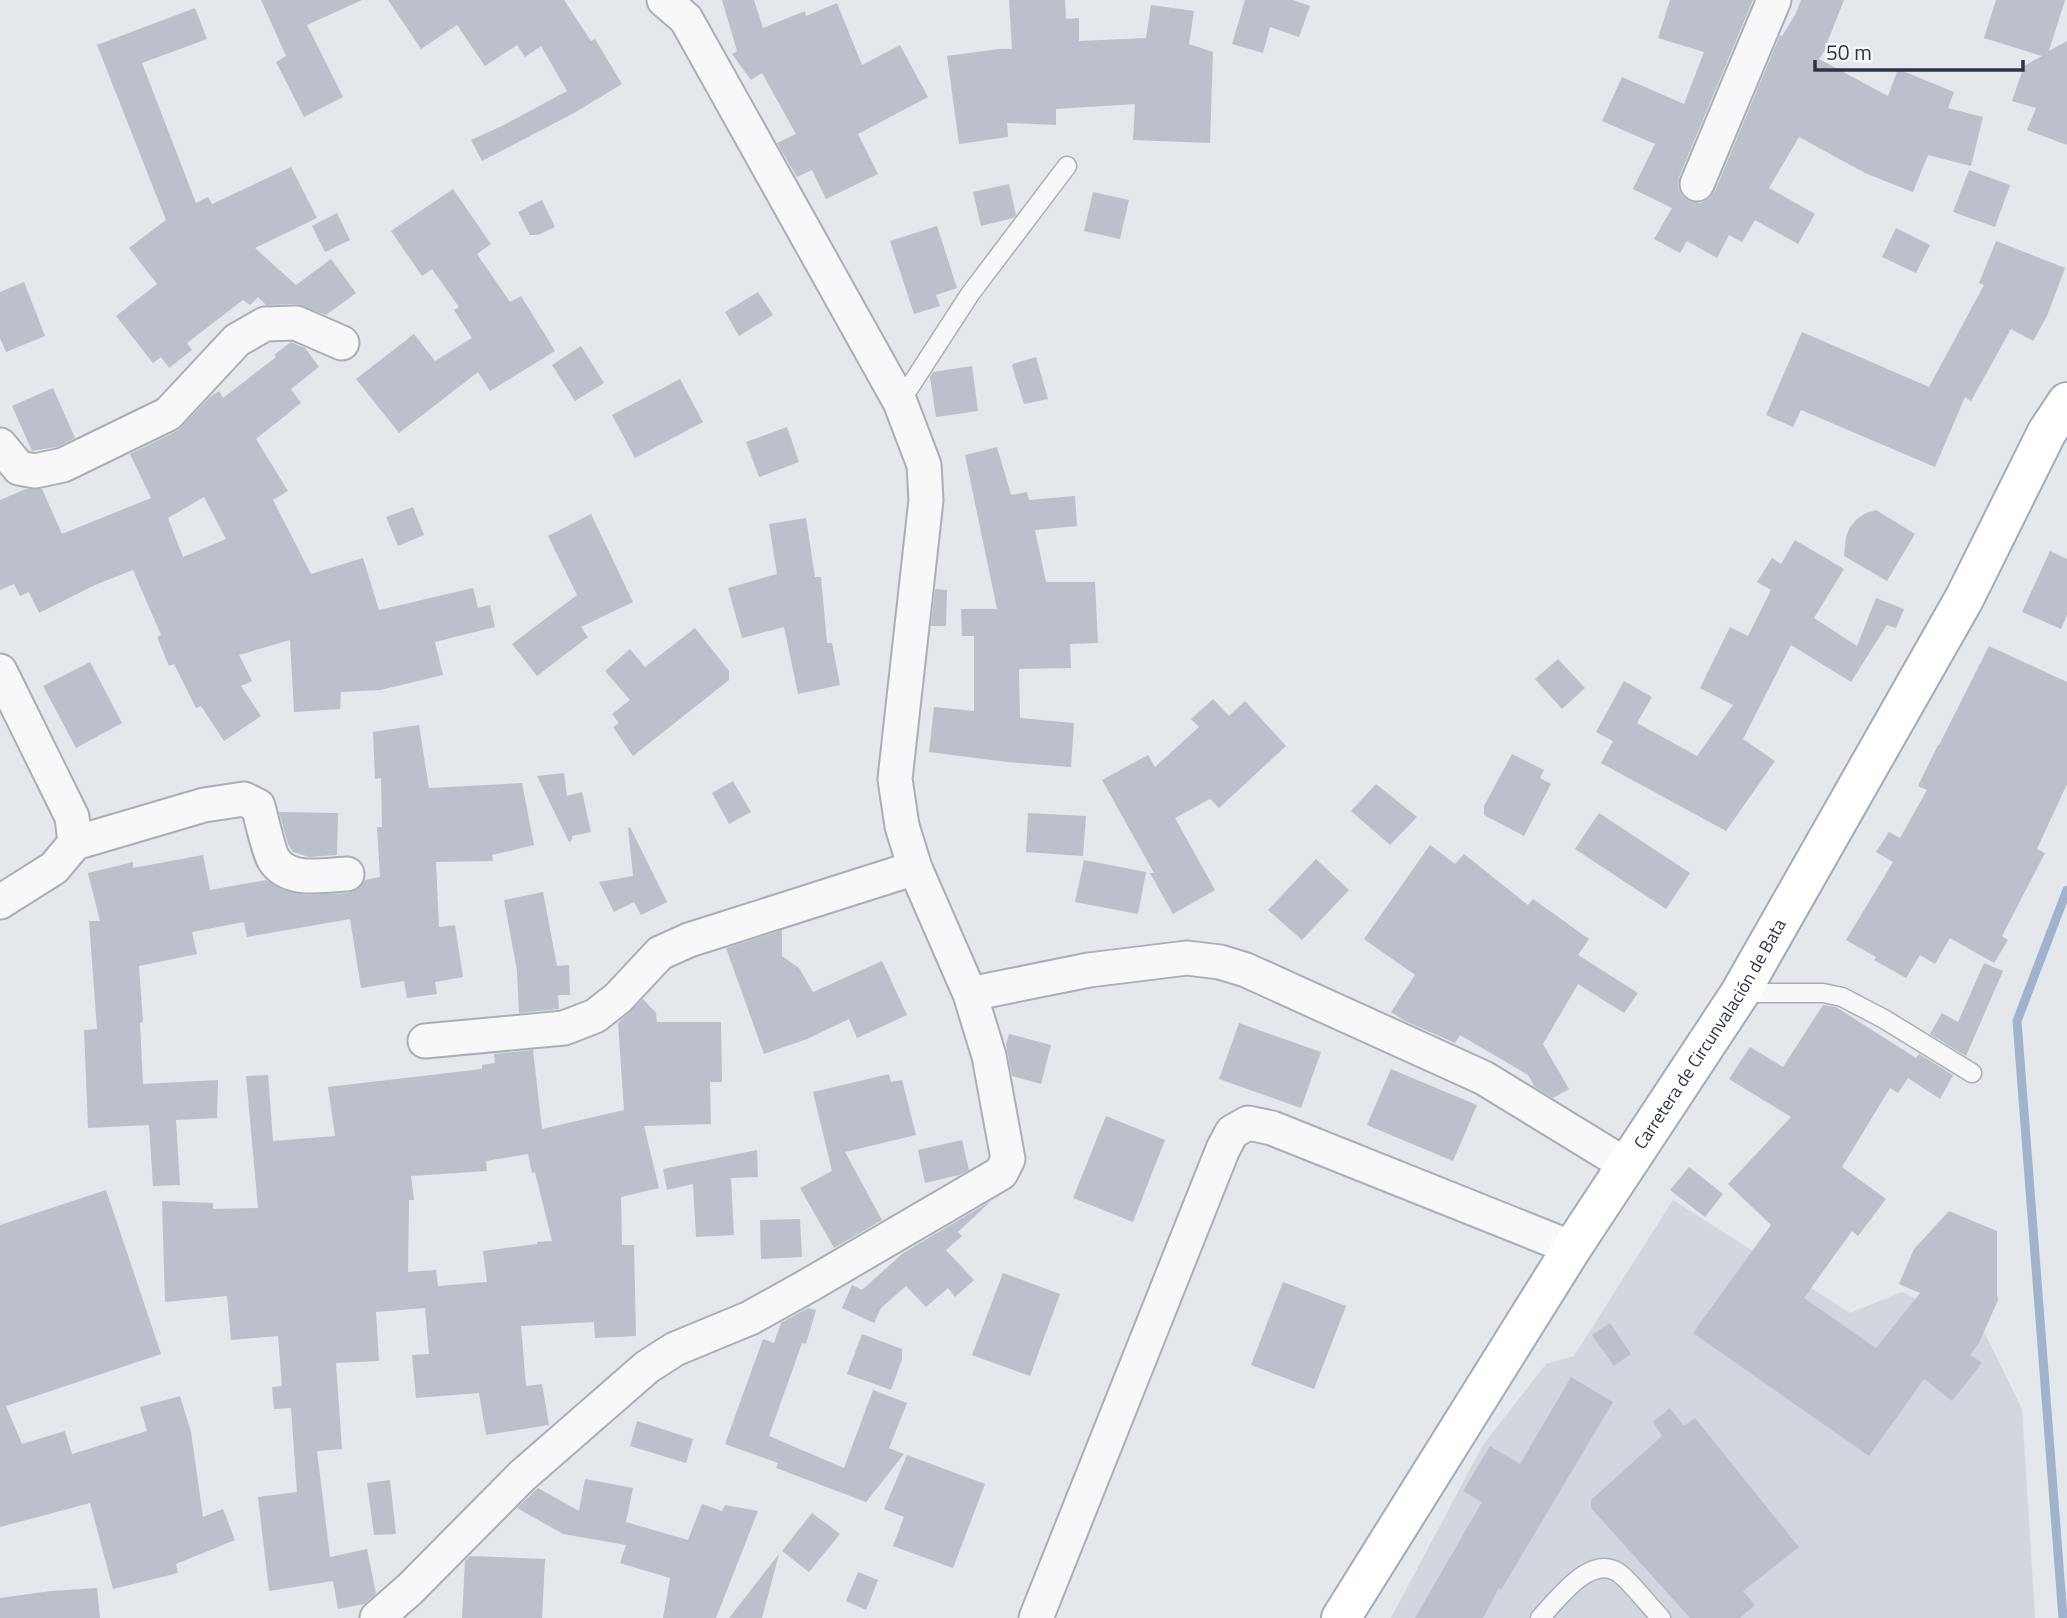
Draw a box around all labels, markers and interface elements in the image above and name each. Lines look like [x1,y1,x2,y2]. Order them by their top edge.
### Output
scale bar [1815,28,2023,72]
text: 50 m [1826,36,1872,68]
street label: Carretera de Circunvalación de Bata [1627,914,1793,1154]

